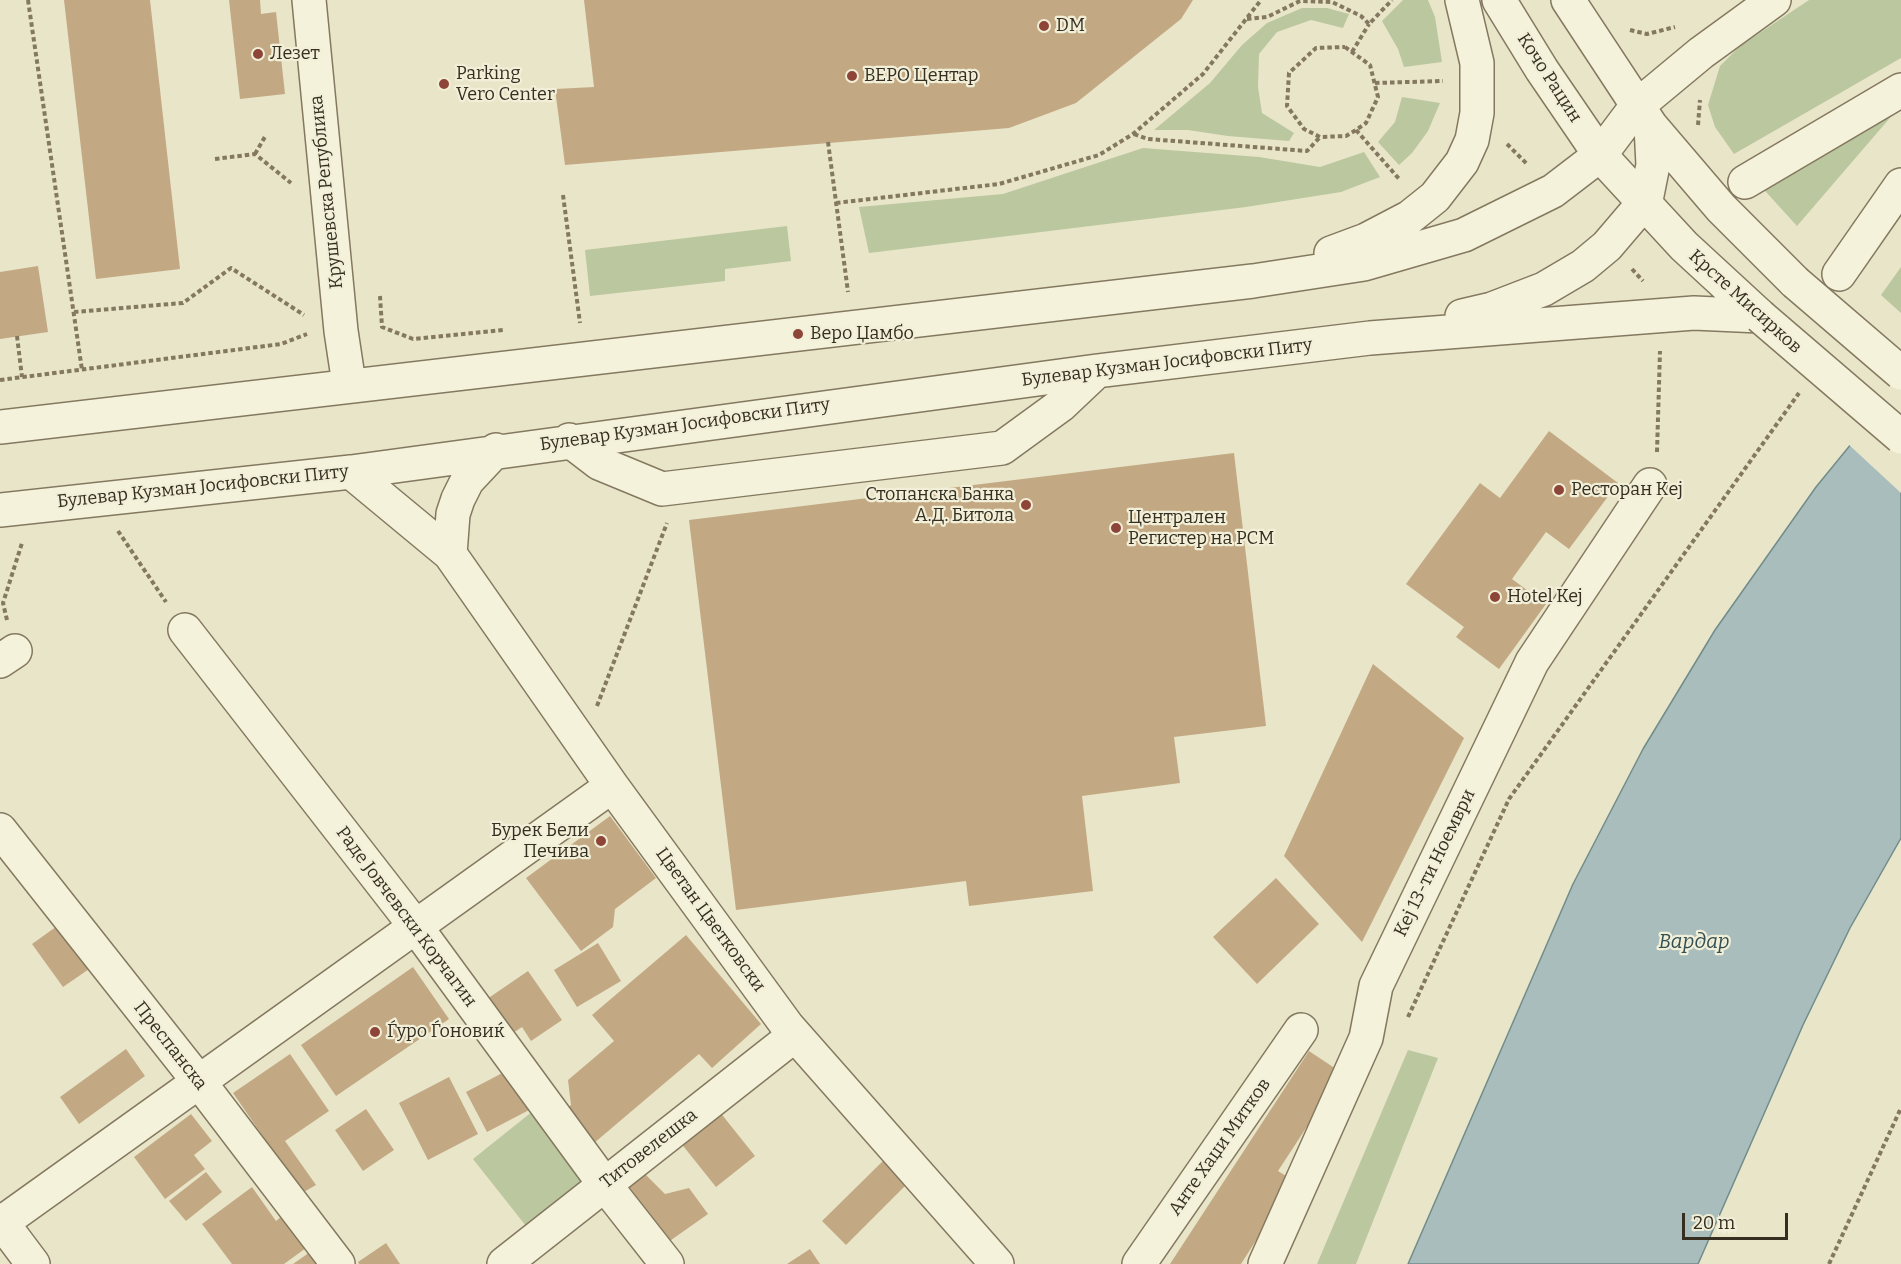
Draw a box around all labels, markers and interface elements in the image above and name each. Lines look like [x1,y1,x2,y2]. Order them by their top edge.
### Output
place label: DM [1056,15,1085,37]
marker: DM [1037,19,1051,33]
street label: Кочо Рацин [1512,29,1586,127]
place label: Лезет [270,43,320,65]
marker: Лезет [251,47,265,61]
place label: Parking Vero Center [456,63,555,106]
place label: ВЕРО Центар [864,65,979,87]
marker: ВЕРО Центар [845,69,859,83]
marker: Parking Vero Center [437,77,451,91]
street label: Крушевска Република [306,94,348,290]
street label: Крсте Мисирков [1684,246,1806,358]
place label: Веро Џамбо [810,323,914,345]
marker: Веро Џамбо [791,327,805,341]
street label: Булевар Кузман Јосифовски Питу [1020,334,1314,392]
street label: Булевар Кузман Јосифовски Питу [538,394,832,456]
street label: Булевар Кузман Јосифовски Питу [56,461,350,513]
place label: Ресторан Кej [1571,479,1683,501]
marker: Ресторан Кej [1552,483,1566,497]
place label: Стопанска Банка А.Д. Битола [865,484,1014,526]
marker: Стопанска Банка А.Д. Битола [1019,498,1033,512]
place label: Централен Регистер на РСМ [1128,507,1274,550]
marker: Централен Регистер на РСМ [1109,521,1123,535]
place label: Hotel Kej [1507,586,1583,608]
marker: Hotel Kej [1488,590,1502,604]
street label: Кеј 13-ти Ноември [1390,786,1480,940]
place label: Бурек Бели Печива [491,820,589,862]
street label: Раде Јовчевски Корчагин [331,823,481,1011]
marker: Бурек Бели Печива [594,834,608,848]
street label: Цветан Цветковски [651,844,769,996]
water label: Вардар [1658,930,1730,954]
street label: Преспанска [129,998,211,1094]
place label: Ѓуро Ѓоновиќ [387,1021,504,1043]
marker: Ѓуро Ѓоновиќ [368,1025,382,1039]
street label: Анте Хаџи Митков [1165,1074,1275,1220]
street label: Титовелешка [596,1104,702,1194]
scale bar [1685,1201,1792,1239]
text: 20 m [1693,1212,1735,1234]

